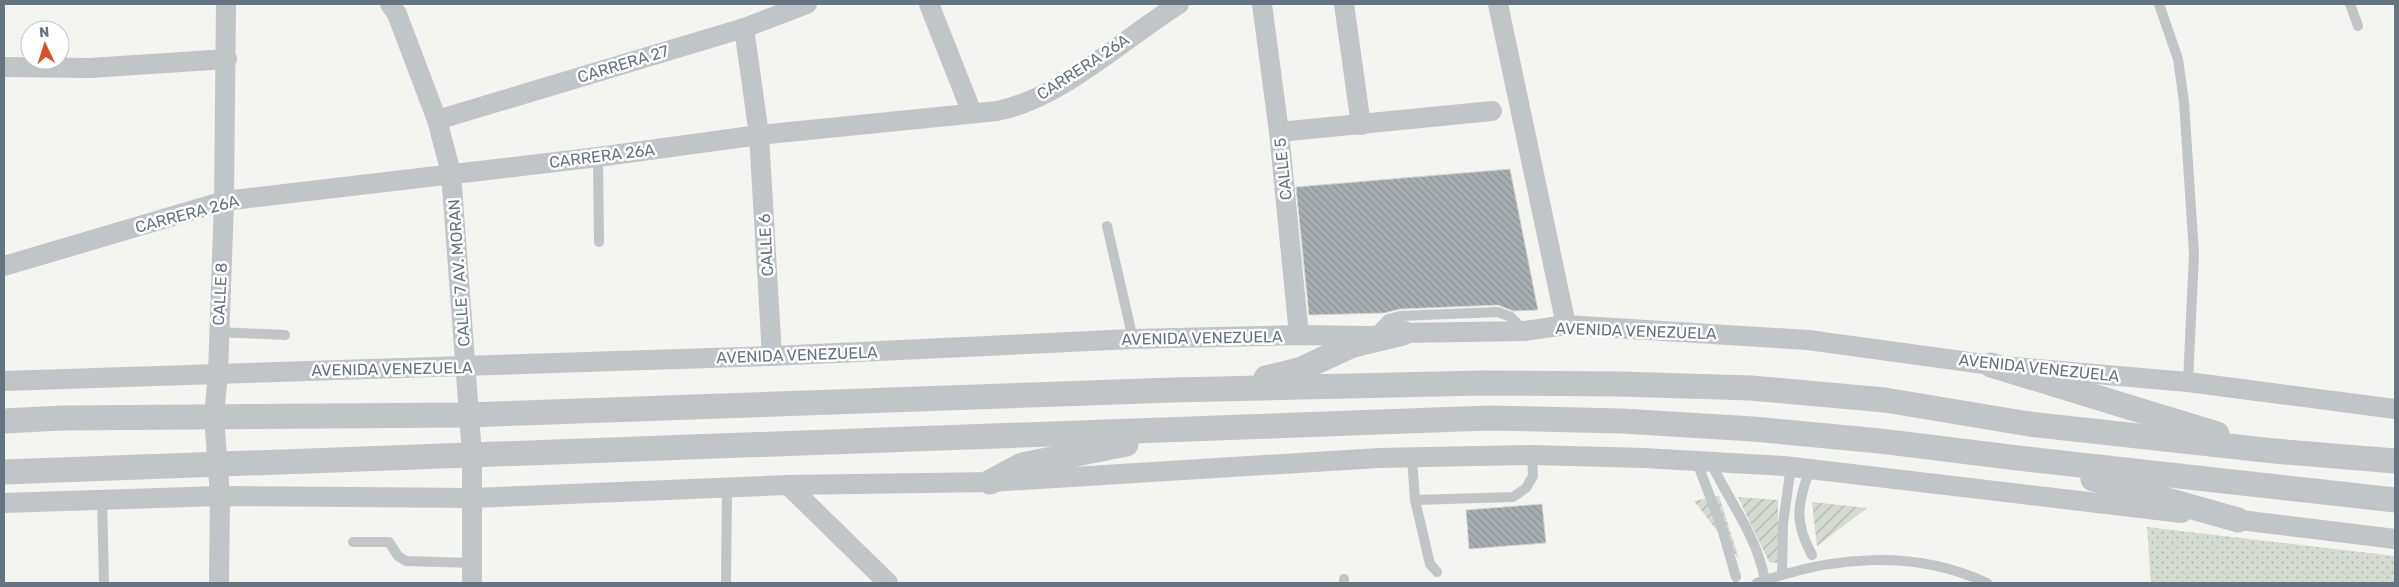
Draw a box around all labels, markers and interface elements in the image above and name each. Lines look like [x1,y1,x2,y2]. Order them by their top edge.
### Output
north arrow [20,20,70,70]
text: N [39,24,50,41]
street label: CARRERA 26A [1033,30,1133,104]
street label: CARRERA 27 [575,41,671,87]
street label: CALLE 5 [1270,137,1296,201]
street label: CARRERA 26A [548,140,656,172]
street label: CARRERA 26A [133,191,241,237]
street label: CALLE 7 AV. MORAN [444,199,474,347]
street label: CALLE 6 [755,213,777,277]
street label: CALLE 8 [209,262,231,326]
street label: AVENIDA VENEZUELA [1555,319,1717,343]
street label: AVENIDA VENEZUELA [1121,327,1283,349]
street label: AVENIDA VENEZUELA [716,343,878,367]
street label: AVENIDA VENEZUELA [1958,350,2121,386]
street label: AVENIDA VENEZUELA [311,358,473,380]

